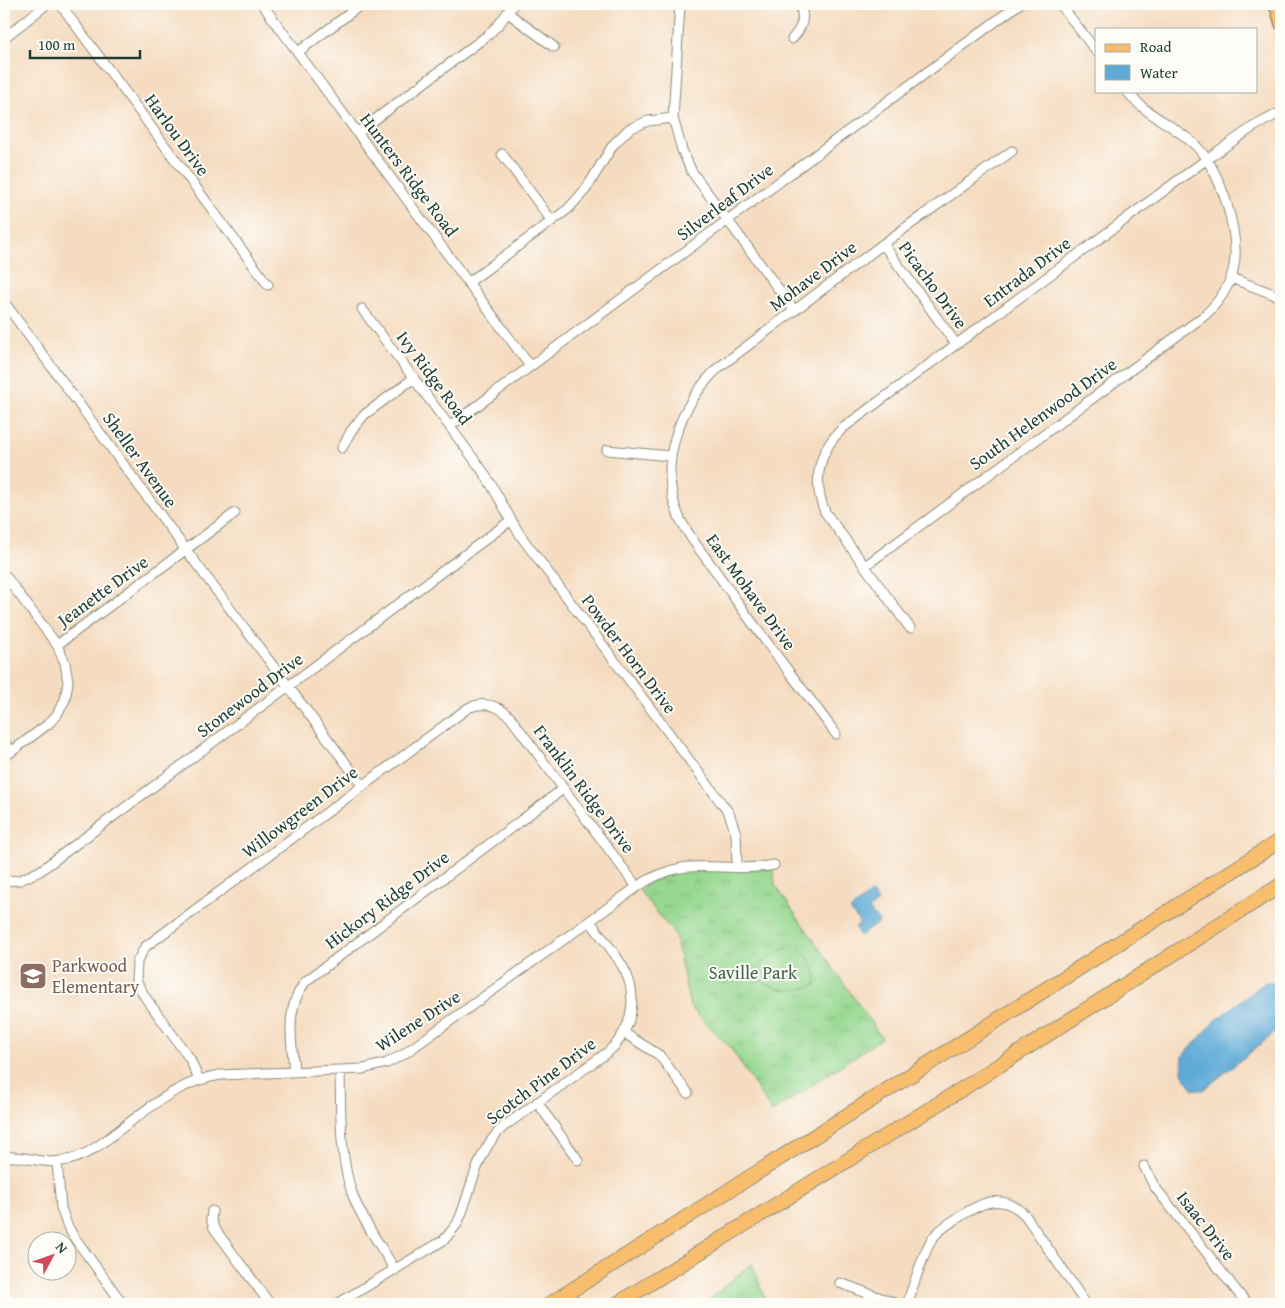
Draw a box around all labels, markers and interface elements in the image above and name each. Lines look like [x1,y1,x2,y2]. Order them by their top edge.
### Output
scale bar [30,28,140,60]
legend [1095,28,1258,92]
text: 100 m [38,34,76,55]
text: Road [1140,36,1171,57]
text: Water [1140,62,1178,83]
street label: Harlou Drive [138,88,217,182]
street label: Hunters Ridge Road [354,107,465,243]
street label: Silverleaf Drive [670,156,779,247]
street label: Entrada Drive [977,230,1076,314]
street label: Mohave Drive [763,234,862,318]
street label: Picacho Drive [892,235,974,334]
street label: Ivy Ridge Road [390,325,479,431]
street label: South Helenwood Drive [963,351,1122,477]
street label: Sheller Avenue [96,406,184,513]
street label: East Mohave Drive [700,528,803,656]
street label: Jeanette Drive [50,548,154,634]
street label: Powder Horn Drive [575,588,683,719]
street label: Stonewood Drive [191,645,309,744]
street label: Franklin Ridge Drive [527,719,642,859]
street label: Willowgreen Drive [236,759,364,864]
street label: Hickory Ridge Drive [319,844,455,955]
place label: Parkwood Elementary [52,952,139,1000]
park label: Saville Park [709,959,798,986]
school or university icon: Parkwood Elementary [18,961,48,991]
street label: Wilene Drive [370,983,466,1058]
street label: Scotch Pine Drive [480,1030,601,1131]
street label: Isaac Drive [1171,1185,1242,1266]
north arrow [28,1230,78,1280]
text: N [51,1237,73,1258]

